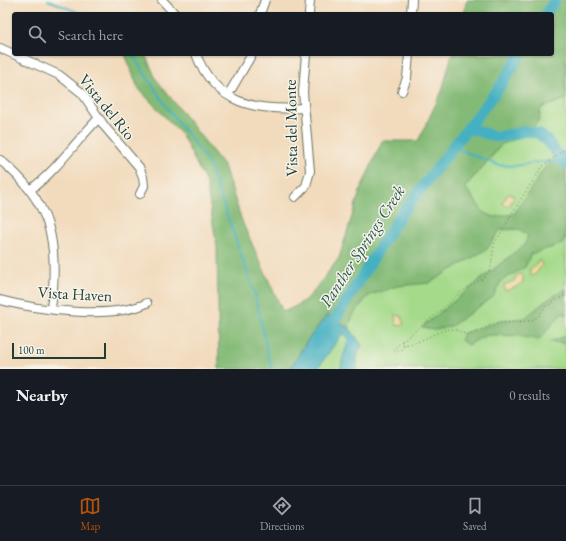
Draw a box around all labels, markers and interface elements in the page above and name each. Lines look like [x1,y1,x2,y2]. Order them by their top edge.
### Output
search box [12,12,554,56]
icon: search [26,23,48,45]
text: Search here [58,25,123,44]
street label: Vista del Rio [74,70,140,144]
street label: Vista del Monte [280,79,302,177]
water label: Panther Springs Creek [314,181,410,311]
street label: Vista Haven [37,282,113,306]
scale bar [12,341,106,360]
text: 100 m [18,343,45,357]
text: Nearby [16,384,68,406]
text: 0 results [509,387,550,404]
tab: Map [79,495,101,533]
tab: Directions [260,495,304,533]
tab: Saved [463,495,487,533]

